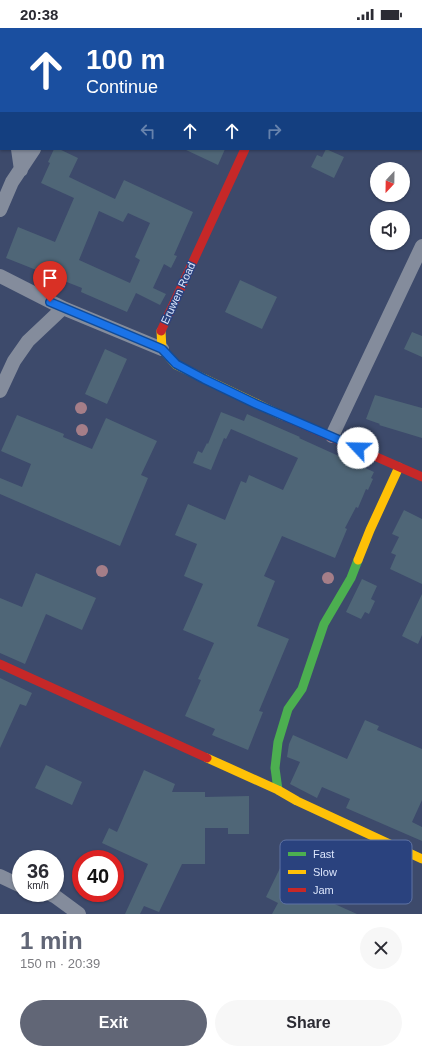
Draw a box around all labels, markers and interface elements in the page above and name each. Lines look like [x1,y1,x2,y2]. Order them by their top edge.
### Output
text: 20:38 [20,6,58,23]
icon: ahead [20,44,72,96]
text: 100 m [86,44,165,75]
text: Continue [86,77,158,97]
icon: left [137,120,159,142]
icon: ahead [179,120,201,142]
icon: ahead [221,120,243,142]
icon: right [263,120,285,142]
north arrow [370,162,410,202]
map controls [370,162,410,250]
button: sound [370,210,410,250]
street label: Eruwen Road [158,260,198,326]
pin [33,261,67,302]
icon: arrive [39,267,61,289]
position arrow [337,427,379,469]
legend [280,840,412,904]
text: Fast [313,848,334,860]
speed limit sign: 40 [72,850,124,902]
text: 36 [27,860,49,882]
text: Slow [313,866,337,878]
text: km/h [27,880,49,891]
text: Jam [313,884,334,896]
text: 1 min [20,927,83,954]
button: close [360,927,402,969]
text: 150 m · 20:39 [20,956,100,971]
button: Exit [20,1000,207,1046]
button: Share [215,1000,402,1046]

